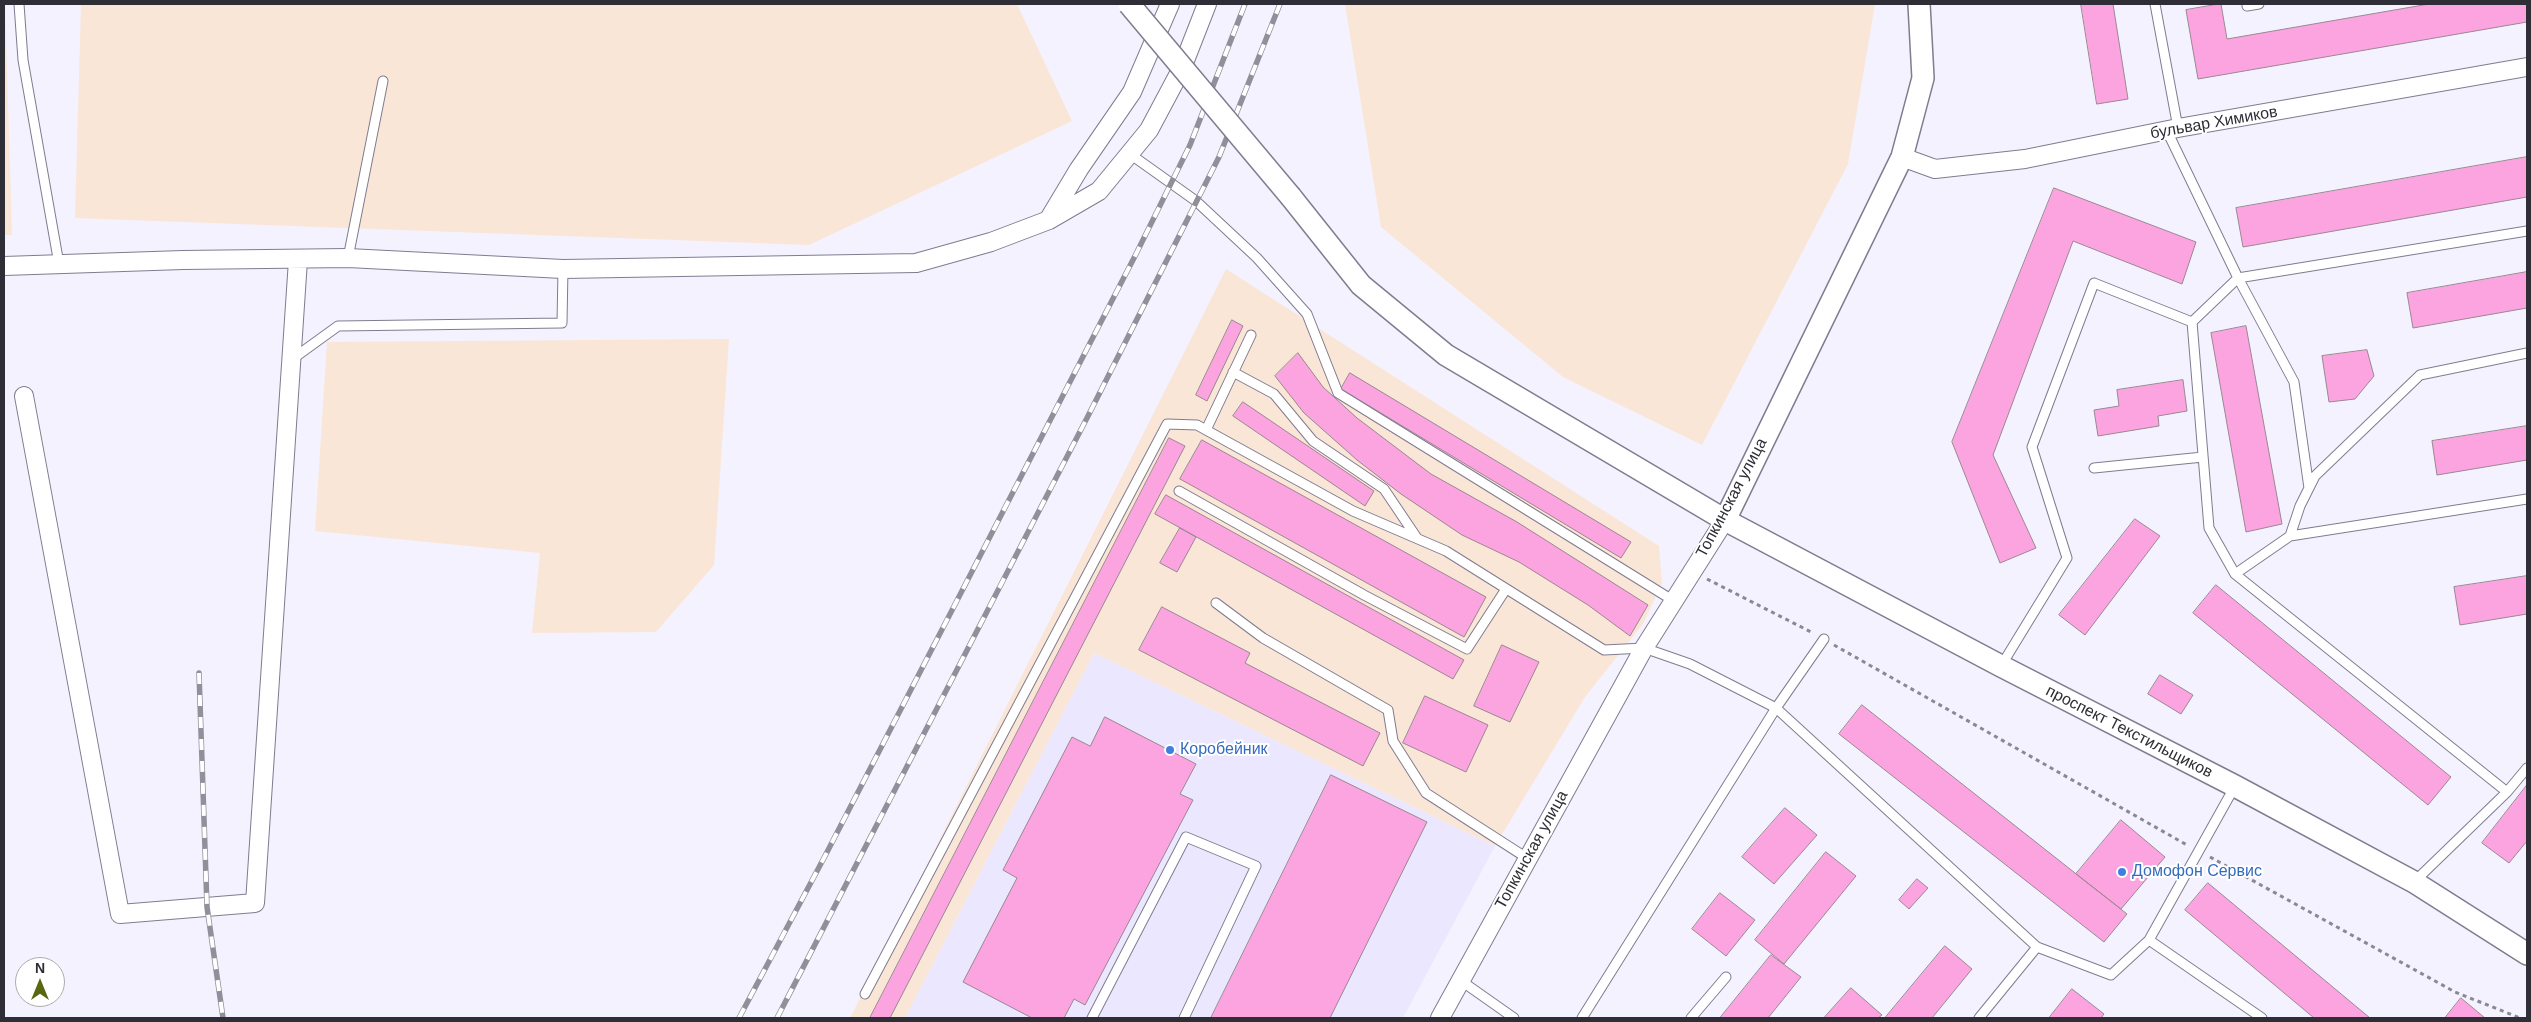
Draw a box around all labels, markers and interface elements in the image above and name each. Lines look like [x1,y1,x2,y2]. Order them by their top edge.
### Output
street label: бульвар Химиков [2149,102,2279,144]
street label: Топкинская улица [1692,435,1772,561]
street label: проспект Текстильщиков [2042,682,2216,782]
place label: Коробейник [1180,740,1268,760]
marker: Коробейник [1164,744,1176,756]
street label: Топкинская улица [1492,788,1572,912]
place label: Домофон Сервис [2132,862,2262,882]
marker: Домофон Сервис [2116,866,2128,878]
north arrow [15,957,65,1007]
text: N [35,960,45,976]

